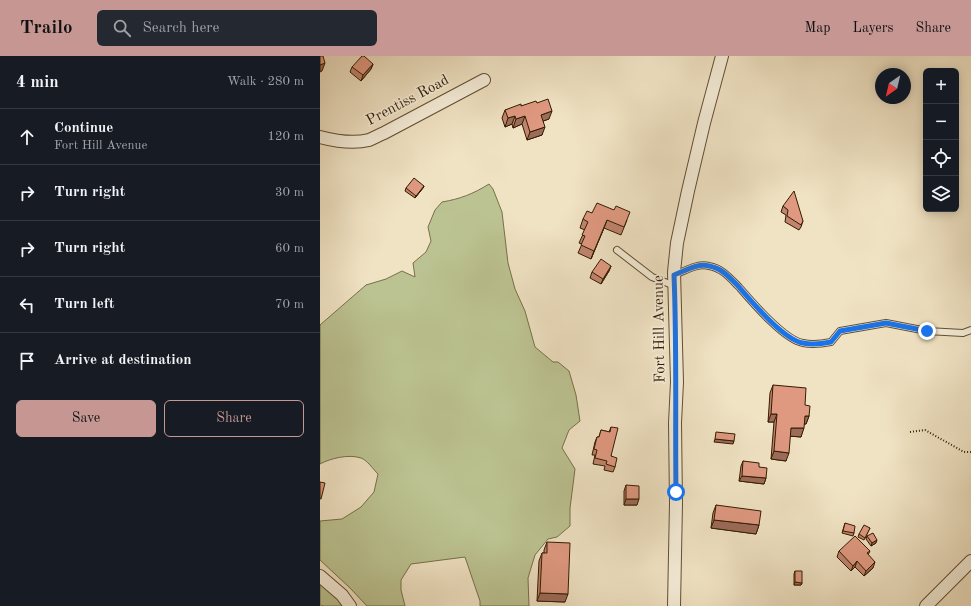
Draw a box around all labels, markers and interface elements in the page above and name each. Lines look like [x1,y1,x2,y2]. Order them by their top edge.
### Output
search box [97,10,377,46]
icon: search [111,17,133,39]
text: Trailo [20,19,73,38]
text: Search here [143,21,219,36]
text: Map [805,21,831,35]
text: Layers [853,21,894,35]
text: Share [916,21,951,35]
north arrow [875,68,911,104]
map controls [923,68,959,212]
button: + [923,68,959,104]
street label: Prentiss Road [364,73,452,129]
text: 4 min [16,74,59,91]
text: Walk · 280 m [227,75,304,88]
button: − [923,104,959,140]
text: Continue [54,121,113,136]
icon: ahead [16,126,38,148]
text: 120 m [267,130,304,143]
text: Fort Hill Avenue [54,139,148,152]
button: locate [923,140,959,176]
button: layers [923,176,959,212]
icon: right [16,182,38,204]
text: Turn right [54,185,125,200]
text: 30 m [275,186,304,199]
icon: right [16,238,38,260]
text: Turn right [54,241,125,256]
text: 60 m [275,242,304,255]
street label: Fort Hill Avenue [652,275,668,383]
icon: left [16,294,38,316]
text: Turn left [54,297,114,312]
text: 70 m [275,298,304,311]
route end [918,322,936,340]
icon: arrive [16,350,38,372]
text: Arrive at destination [54,353,192,368]
button: Save [16,400,156,437]
button: Share [164,400,304,437]
route start [667,483,685,501]

